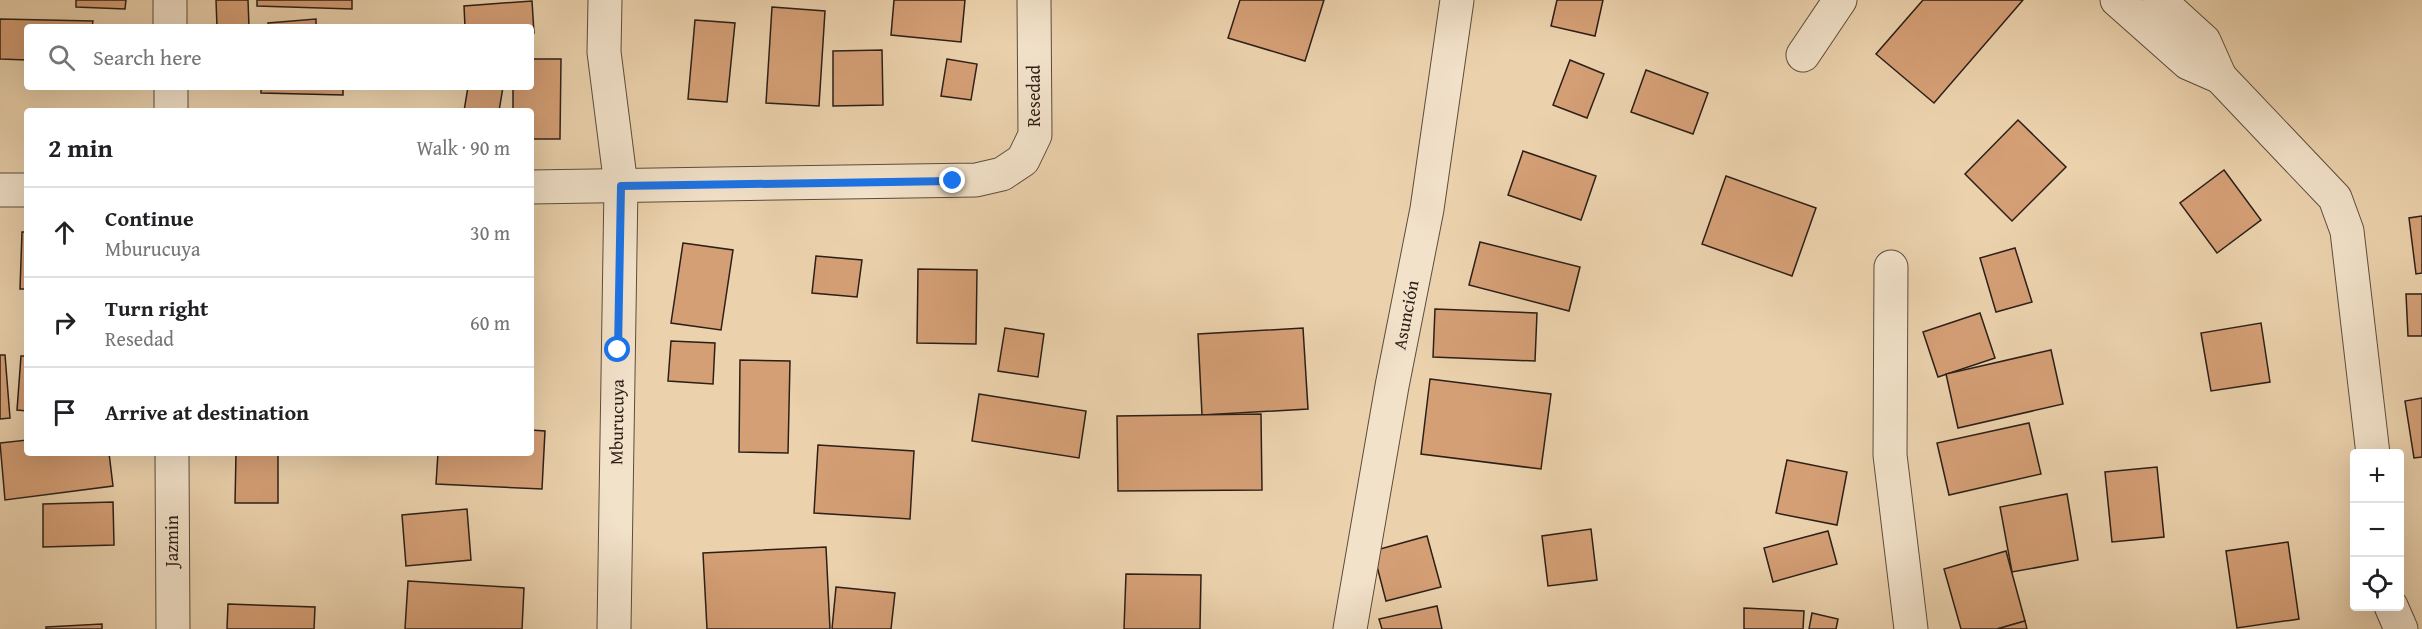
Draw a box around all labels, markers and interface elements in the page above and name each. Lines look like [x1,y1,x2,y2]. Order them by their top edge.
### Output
search box [24,24,534,90]
icon: search [45,41,78,74]
text: Search here [93,41,202,73]
street label: Resedad [1020,65,1047,127]
text: 2 min [48,128,113,167]
text: Walk · 90 m [416,133,510,162]
route end [939,167,965,193]
text: Continue [105,202,194,234]
icon: ahead [48,216,81,249]
text: 30 m [470,218,510,247]
text: Mburucuya [105,234,200,263]
street label: Asunción [1386,278,1425,352]
text: Turn right [105,292,208,324]
icon: right [48,306,81,339]
text: 60 m [470,308,510,337]
text: Resedad [105,324,174,353]
route start [604,336,630,362]
street label: Mburucuya [602,378,631,465]
icon: arrive [48,396,81,429]
text: Arrive at destination [105,396,309,428]
map controls [2350,449,2404,611]
button: + [2350,449,2404,503]
button: − [2350,503,2404,557]
street label: Jazmin [158,515,185,569]
button: locate [2350,557,2404,611]

